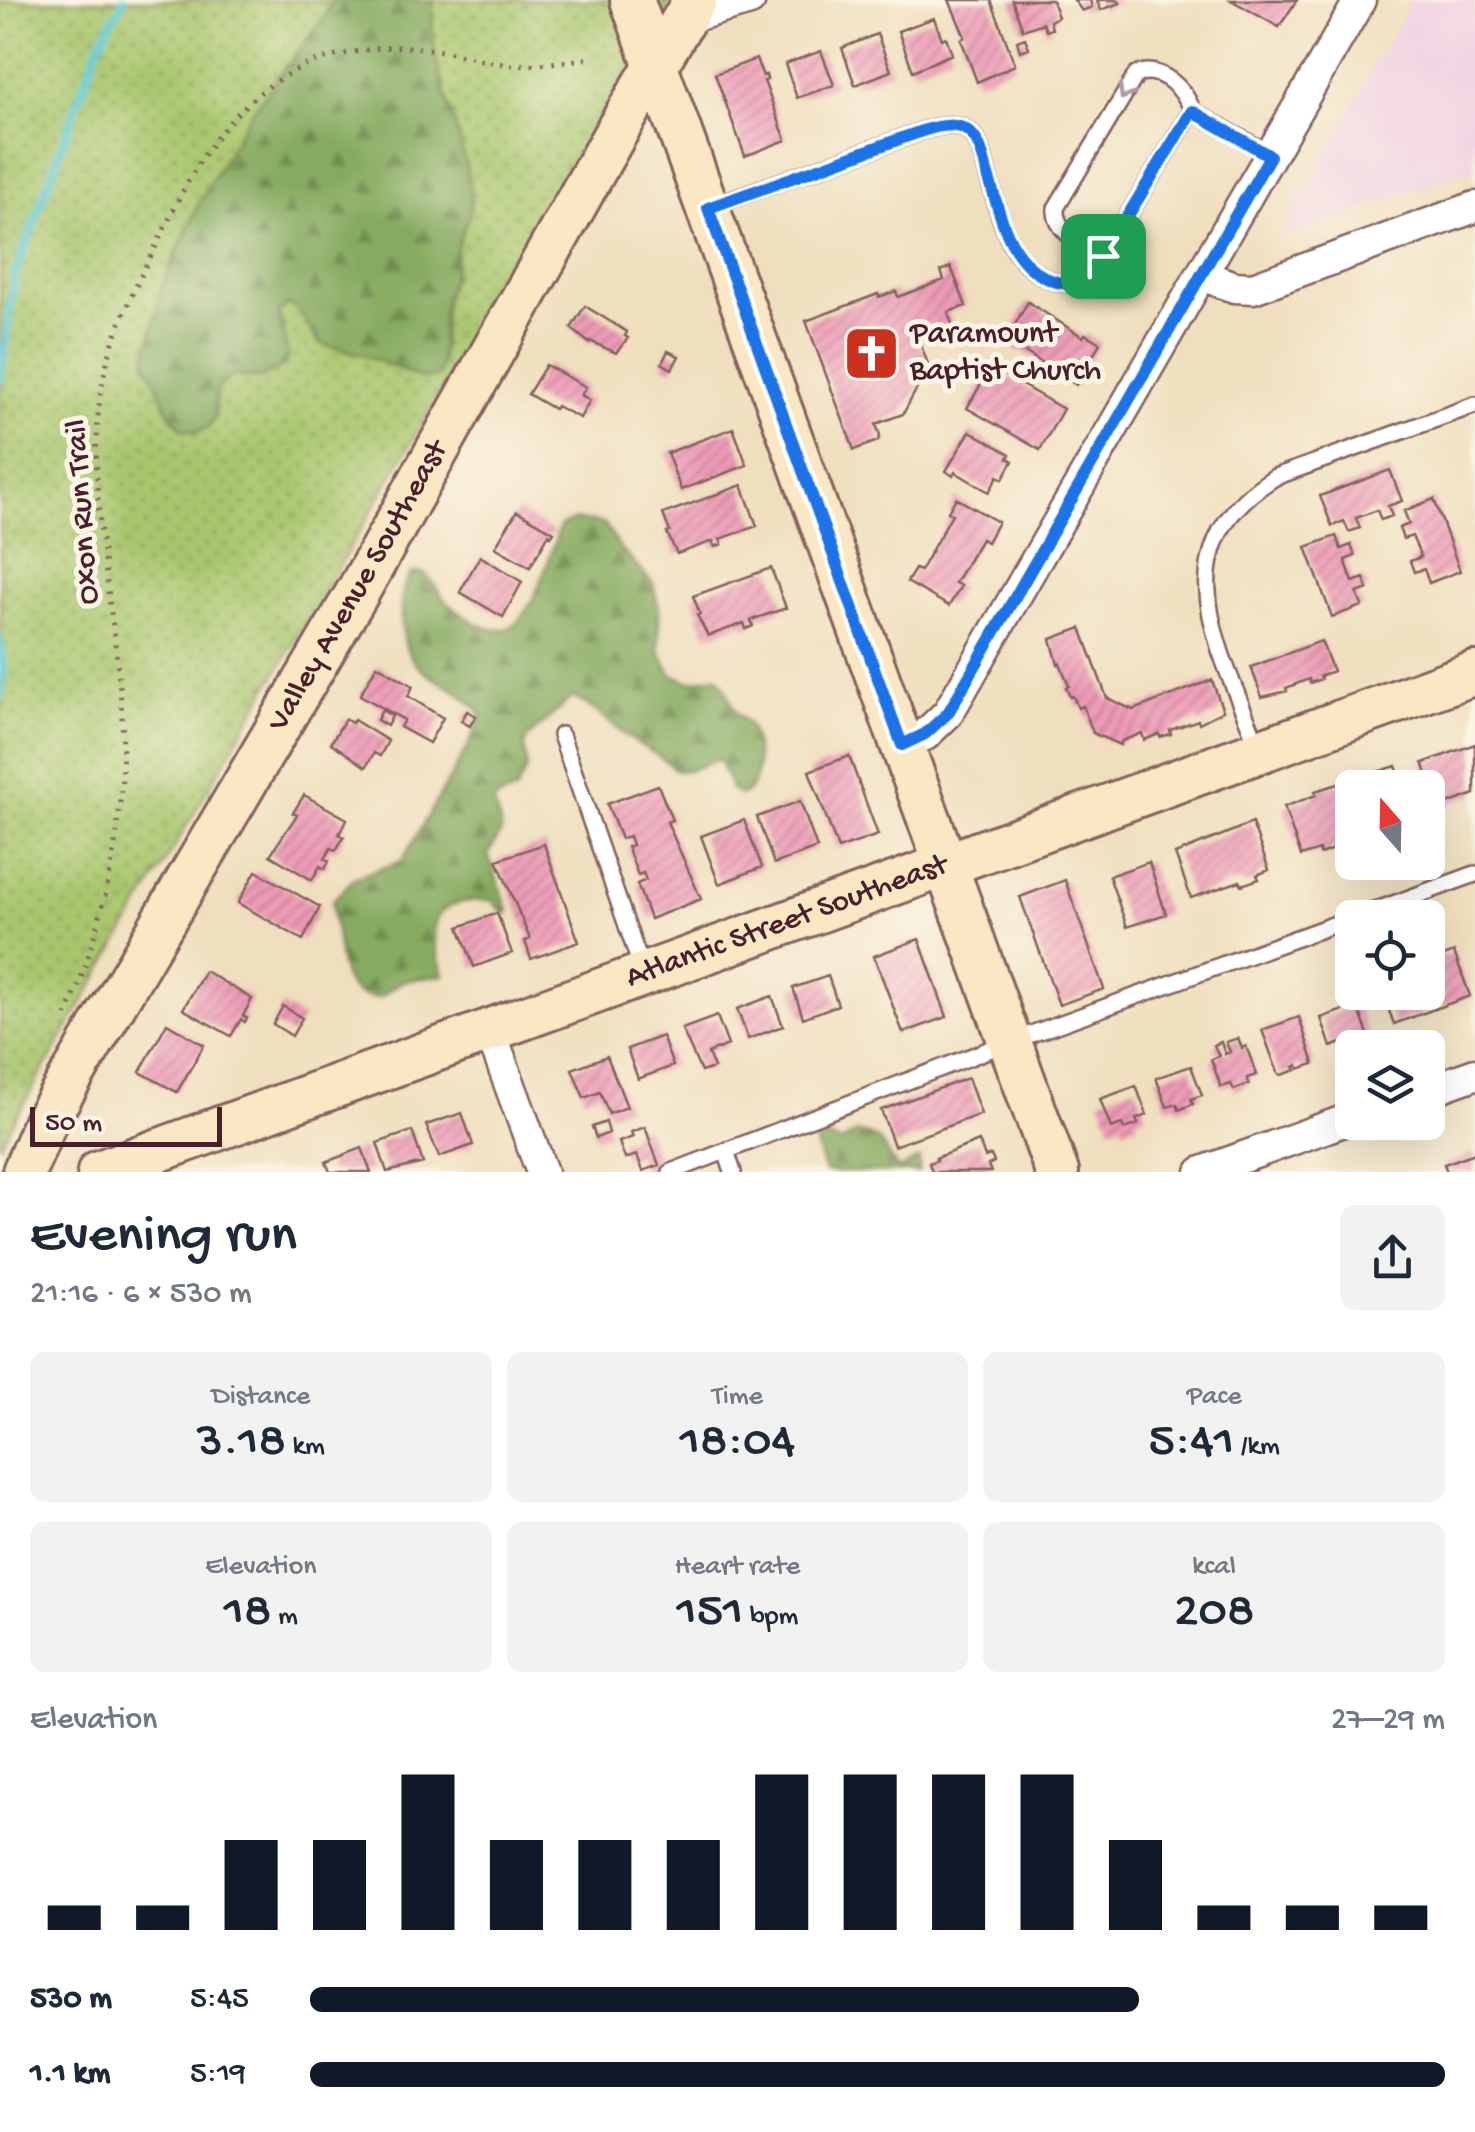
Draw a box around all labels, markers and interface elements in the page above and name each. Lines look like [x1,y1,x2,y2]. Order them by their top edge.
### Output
one-way arrow [1118,82,1137,100]
pin [1061,214,1146,299]
icon: arrive [1076,229,1131,284]
place label: Paramount Baptist Church [909,316,1101,391]
church icon: Paramount Baptist Church [841,323,901,383]
street label: Oxon Run Trail [59,418,109,606]
street label: Valley Avenue Southeast [260,432,459,740]
north arrow [1335,770,1445,880]
map controls [1335,770,1445,1140]
street label: Atlantic Street Southeast [621,846,956,998]
button: locate [1335,900,1445,1010]
button: layers [1335,1030,1445,1140]
scale bar [30,1102,222,1146]
text: 50 m [45,1108,102,1141]
button: share [1340,1205,1445,1310]
text: Evening run [30,1206,297,1270]
text: 21:16 · 6 × 530 m [30,1276,252,1314]
text: Distance [211,1381,310,1414]
text: Time [712,1381,763,1414]
text: Pace [1187,1381,1242,1414]
text: 3.18 [197,1414,286,1473]
text: 18:04 [680,1414,795,1473]
text: 5:41 [1148,1414,1234,1473]
text: km [286,1431,325,1464]
text: /km [1234,1431,1280,1464]
text: Elevation [205,1551,316,1584]
text: Heart rate [675,1551,800,1584]
text: kcal [1192,1551,1236,1584]
text: 18 [224,1584,271,1643]
text: 151 [677,1584,743,1643]
text: 208 [1174,1584,1254,1643]
text: m [271,1601,298,1634]
text: bpm [743,1601,798,1634]
text: Elevation [30,1702,157,1740]
text: 27–29 m [1331,1702,1445,1740]
text: 530 m [30,1981,112,2019]
text: 5:45 [190,1981,249,2019]
text: 1.1 km [30,2056,110,2094]
text: 5:19 [190,2056,246,2094]

